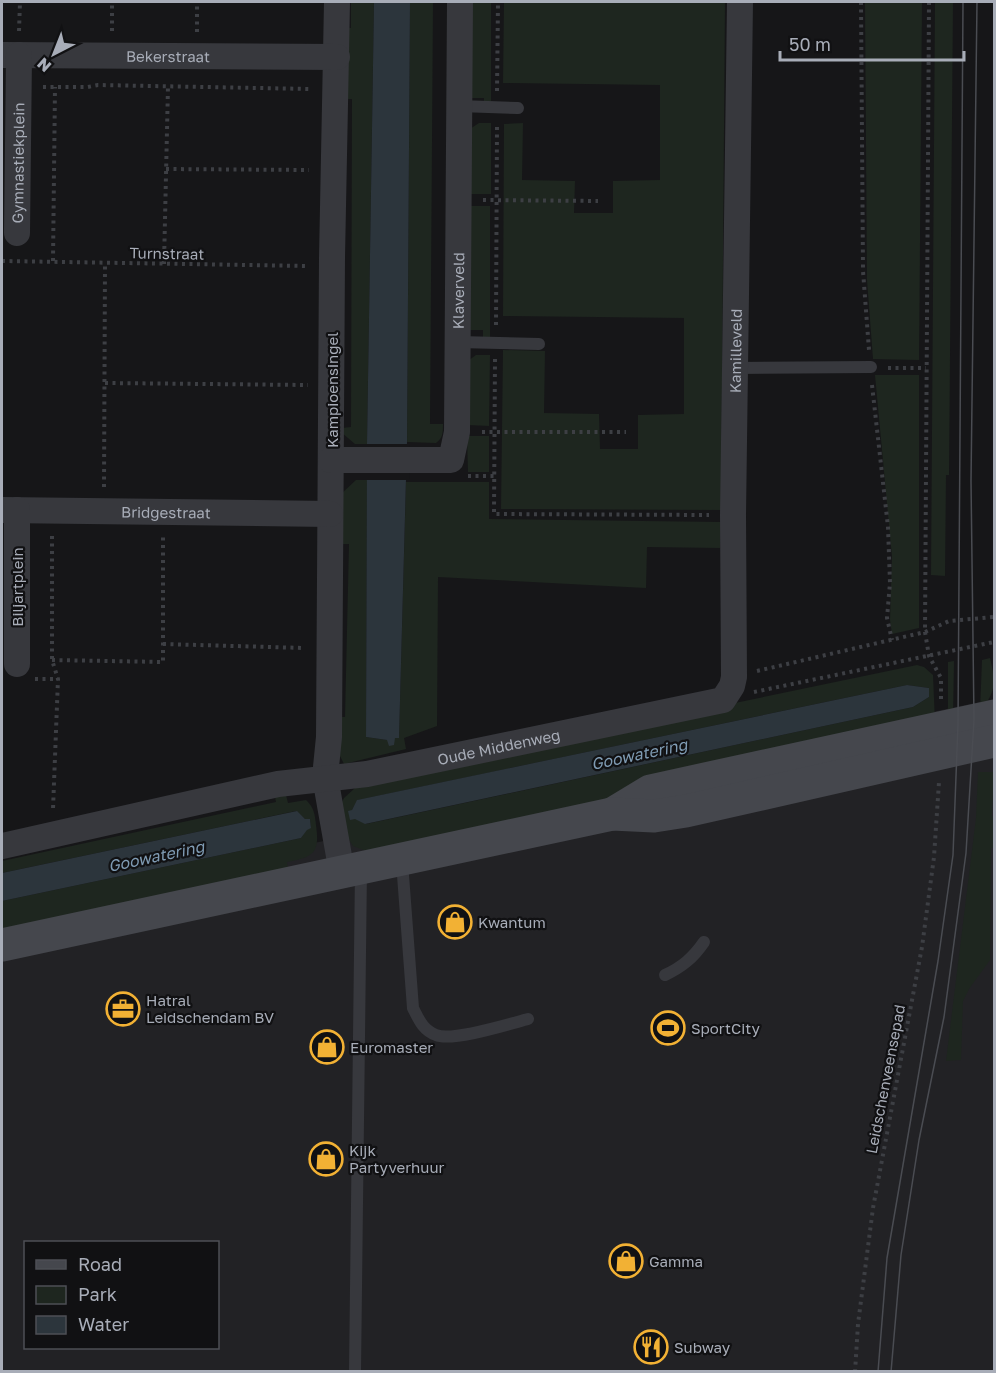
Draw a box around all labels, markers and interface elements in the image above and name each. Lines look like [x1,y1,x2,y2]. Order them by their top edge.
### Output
north arrow [24,24,84,84]
scale bar [780,24,964,62]
text: 50 m [789,33,831,55]
street label: Bekerstraat [126,47,210,65]
text: N [33,54,55,77]
street label: Gymnastiekplein [8,102,27,224]
street label: Turnstraat [130,243,204,263]
street label: Klaverveld [449,252,467,329]
street label: Kamilleveld [726,309,745,393]
street label: Kampioensingel [323,332,341,448]
street label: Bridgestraat [121,502,211,522]
street label: Biljartplein [8,547,26,627]
street label: Oude Middenweg [436,725,562,768]
water label: Goowatering [589,734,690,774]
water label: Goowatering [106,836,207,876]
shop icon: Kwantum [437,904,473,940]
place label: Kwantum [478,913,546,931]
office icon: Hatral Leidschendam BV [105,991,141,1027]
place label: Hatral Leidschendam BV [146,991,274,1026]
street label: Leidschenveensepad [862,1003,908,1155]
sports icon: SportCity [650,1010,686,1046]
place label: SportCity [691,1019,760,1037]
shop icon: Euromaster [309,1029,345,1065]
place label: Euromaster [350,1038,433,1056]
shop icon: Kijk Partyverhuur [308,1141,344,1177]
place label: Kijk Partyverhuur [349,1141,444,1176]
legend [24,1241,219,1349]
shop icon: Gamma [608,1243,644,1279]
place label: Gamma [649,1252,703,1270]
text: Road [78,1253,122,1275]
text: Park [78,1283,117,1305]
text: Water [78,1313,129,1335]
restaurant icon: Subway [633,1329,669,1365]
place label: Subway [674,1338,731,1356]

